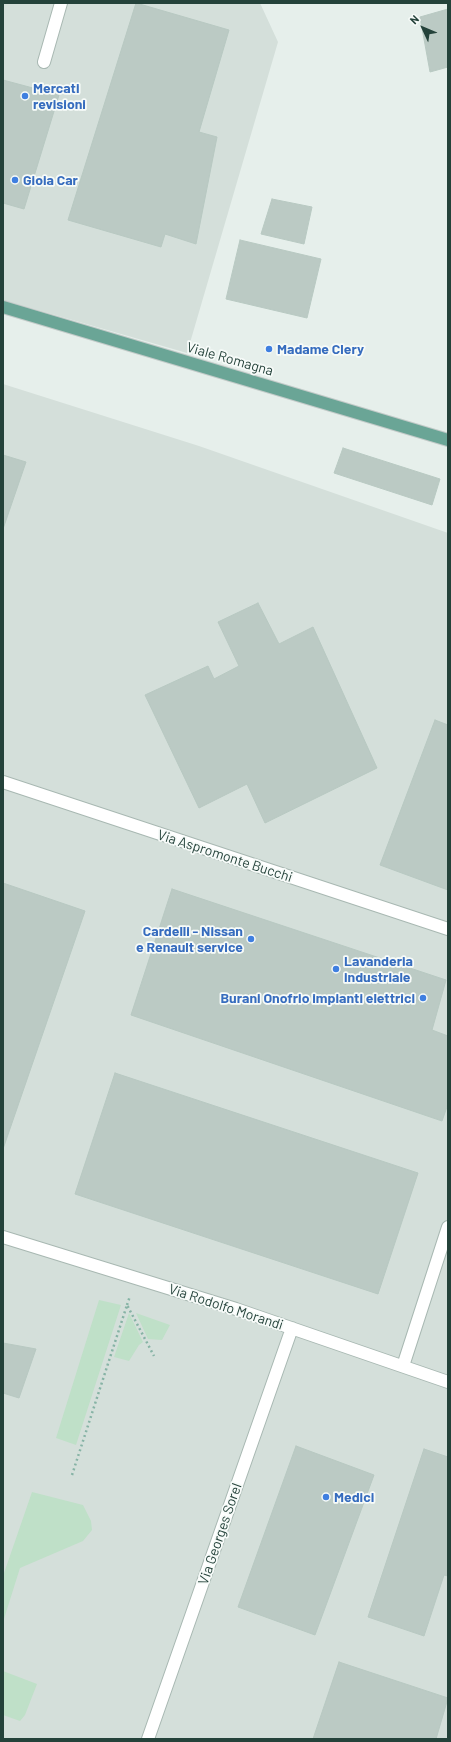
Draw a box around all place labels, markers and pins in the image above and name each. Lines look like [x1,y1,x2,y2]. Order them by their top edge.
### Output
place label: Mercati revisioni [33,80,86,112]
marker: Mercati revisioni [20,91,30,101]
place label: Gioia Car [23,172,78,188]
marker: Gioia Car [10,175,20,185]
place label: Madame Clery [277,341,364,357]
marker: Madame Clery [264,344,274,354]
place label: Cardelli - Nissan e Renault service [136,923,243,956]
marker: Cardelli - Nissan e Renault service [246,934,256,944]
place label: Lavanderia industriale [344,953,413,986]
marker: Lavanderia industriale [331,964,341,974]
place label: Burani Onofrio impianti elettrici [220,990,415,1006]
marker: Burani Onofrio impianti elettrici [418,993,428,1003]
place label: Medici [334,1489,374,1505]
marker: Medici [321,1492,331,1502]

